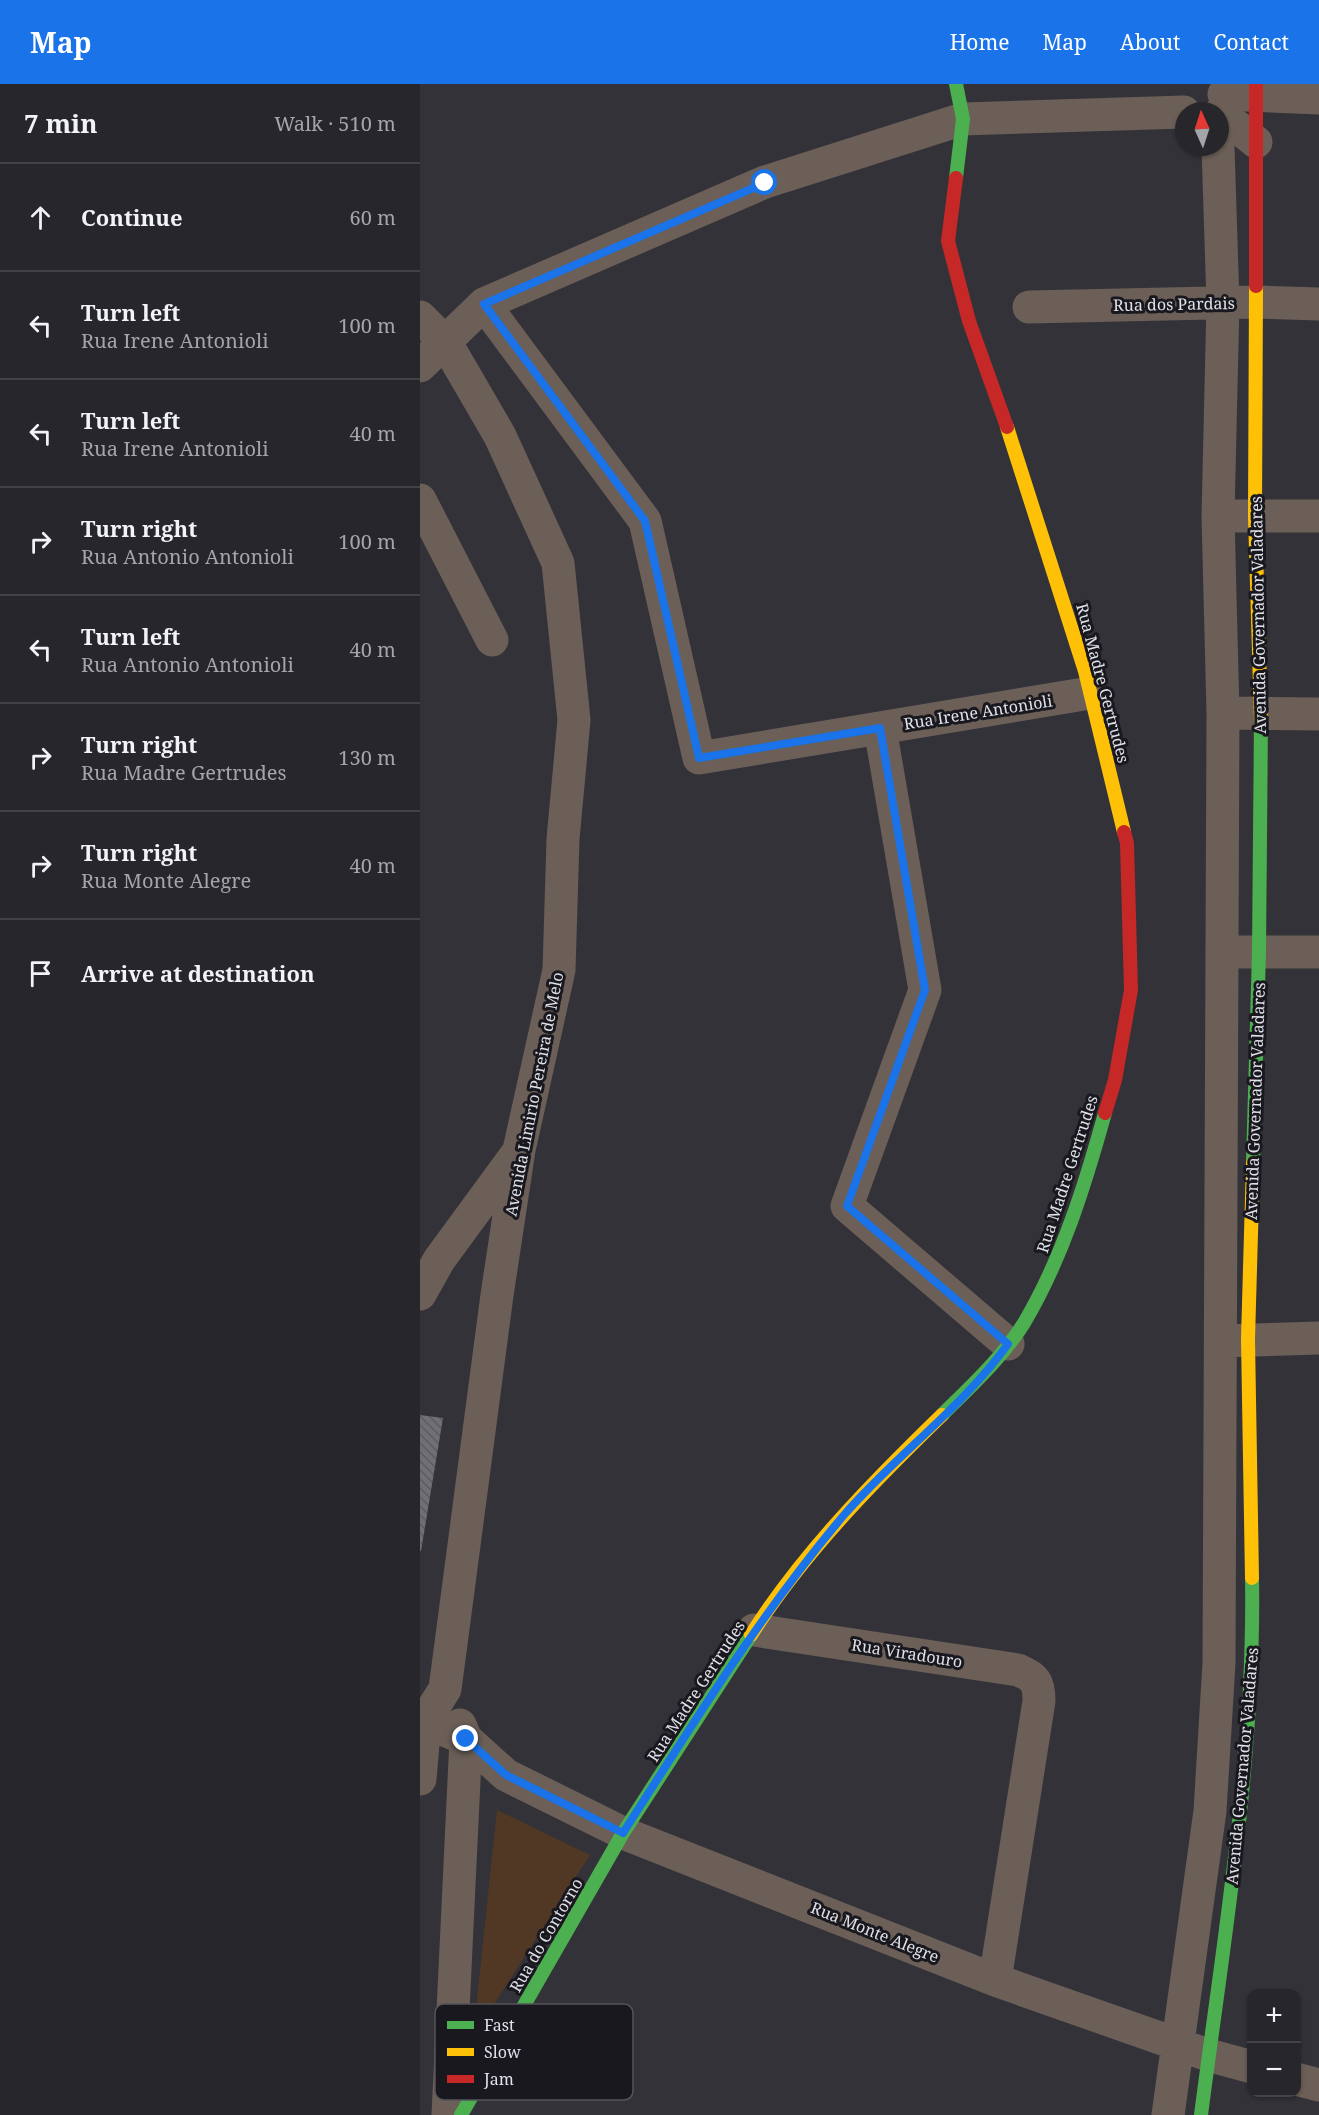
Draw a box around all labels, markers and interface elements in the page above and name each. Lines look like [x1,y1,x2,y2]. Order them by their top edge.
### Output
text: Map [30,23,92,61]
text: Home [950,28,1010,56]
text: Map [1043,28,1087,56]
text: About [1120,28,1181,56]
text: Contact [1214,28,1289,56]
north arrow [1175,102,1229,156]
text: 7 min [24,105,98,141]
text: Walk · 510 m [274,110,396,137]
route start [751,169,777,195]
icon: ahead [24,201,57,234]
text: Continue [81,202,183,232]
text: 60 m [350,204,396,231]
street label: Rua dos Pardais [1113,292,1235,316]
text: Turn left [81,297,180,327]
icon: left [24,309,57,342]
text: 100 m [338,312,396,339]
text: Rua Irene Antonioli [81,327,269,354]
text: Turn left [81,405,180,435]
icon: left [24,417,57,450]
text: 40 m [350,420,396,447]
text: Rua Irene Antonioli [81,435,269,462]
street label: Avenida Governador Valadares [1245,496,1271,734]
text: Turn right [81,513,197,543]
icon: right [24,525,57,558]
text: 100 m [338,528,396,555]
text: Rua Antonio Antonioli [81,543,294,570]
street label: Rua Madre Gertrudes [1071,601,1135,765]
text: Turn left [81,621,180,651]
icon: left [24,633,57,666]
text: 40 m [350,636,396,663]
text: Rua Antonio Antonioli [81,651,294,678]
street label: Rua Irene Antonioli [902,689,1054,735]
text: Turn right [81,729,197,759]
icon: right [24,741,57,774]
text: 130 m [338,744,396,771]
text: Rua Madre Gertrudes [81,759,286,786]
text: Turn right [81,837,197,867]
icon: right [24,849,57,882]
text: 40 m [350,852,396,879]
text: Rua Monte Alegre [81,867,251,894]
icon: arrive [24,957,57,990]
text: Arrive at destination [81,958,315,988]
street label: Avenida Limirio Pereira de Melo [500,970,568,1218]
street label: Avenida Governador Valadares [1240,982,1270,1220]
street label: Rua Madre Gertrudes [1031,1092,1103,1256]
street label: Rua Madre Gertrudes [642,1616,750,1766]
street label: Rua Viradouro [850,1633,964,1673]
street label: Avenida Governador Valadares [1221,1647,1263,1885]
route end [452,1725,478,1751]
street label: Rua do Contorno [504,1874,588,1996]
street label: Rua Monte Alegre [808,1896,942,1968]
map controls [1247,1989,1301,2097]
button: + [1247,1989,1301,2043]
legend [435,2004,633,2100]
text: Fast [484,2014,515,2036]
text: Slow [484,2041,521,2063]
button: − [1247,2043,1301,2097]
text: Jam [483,2068,514,2090]

